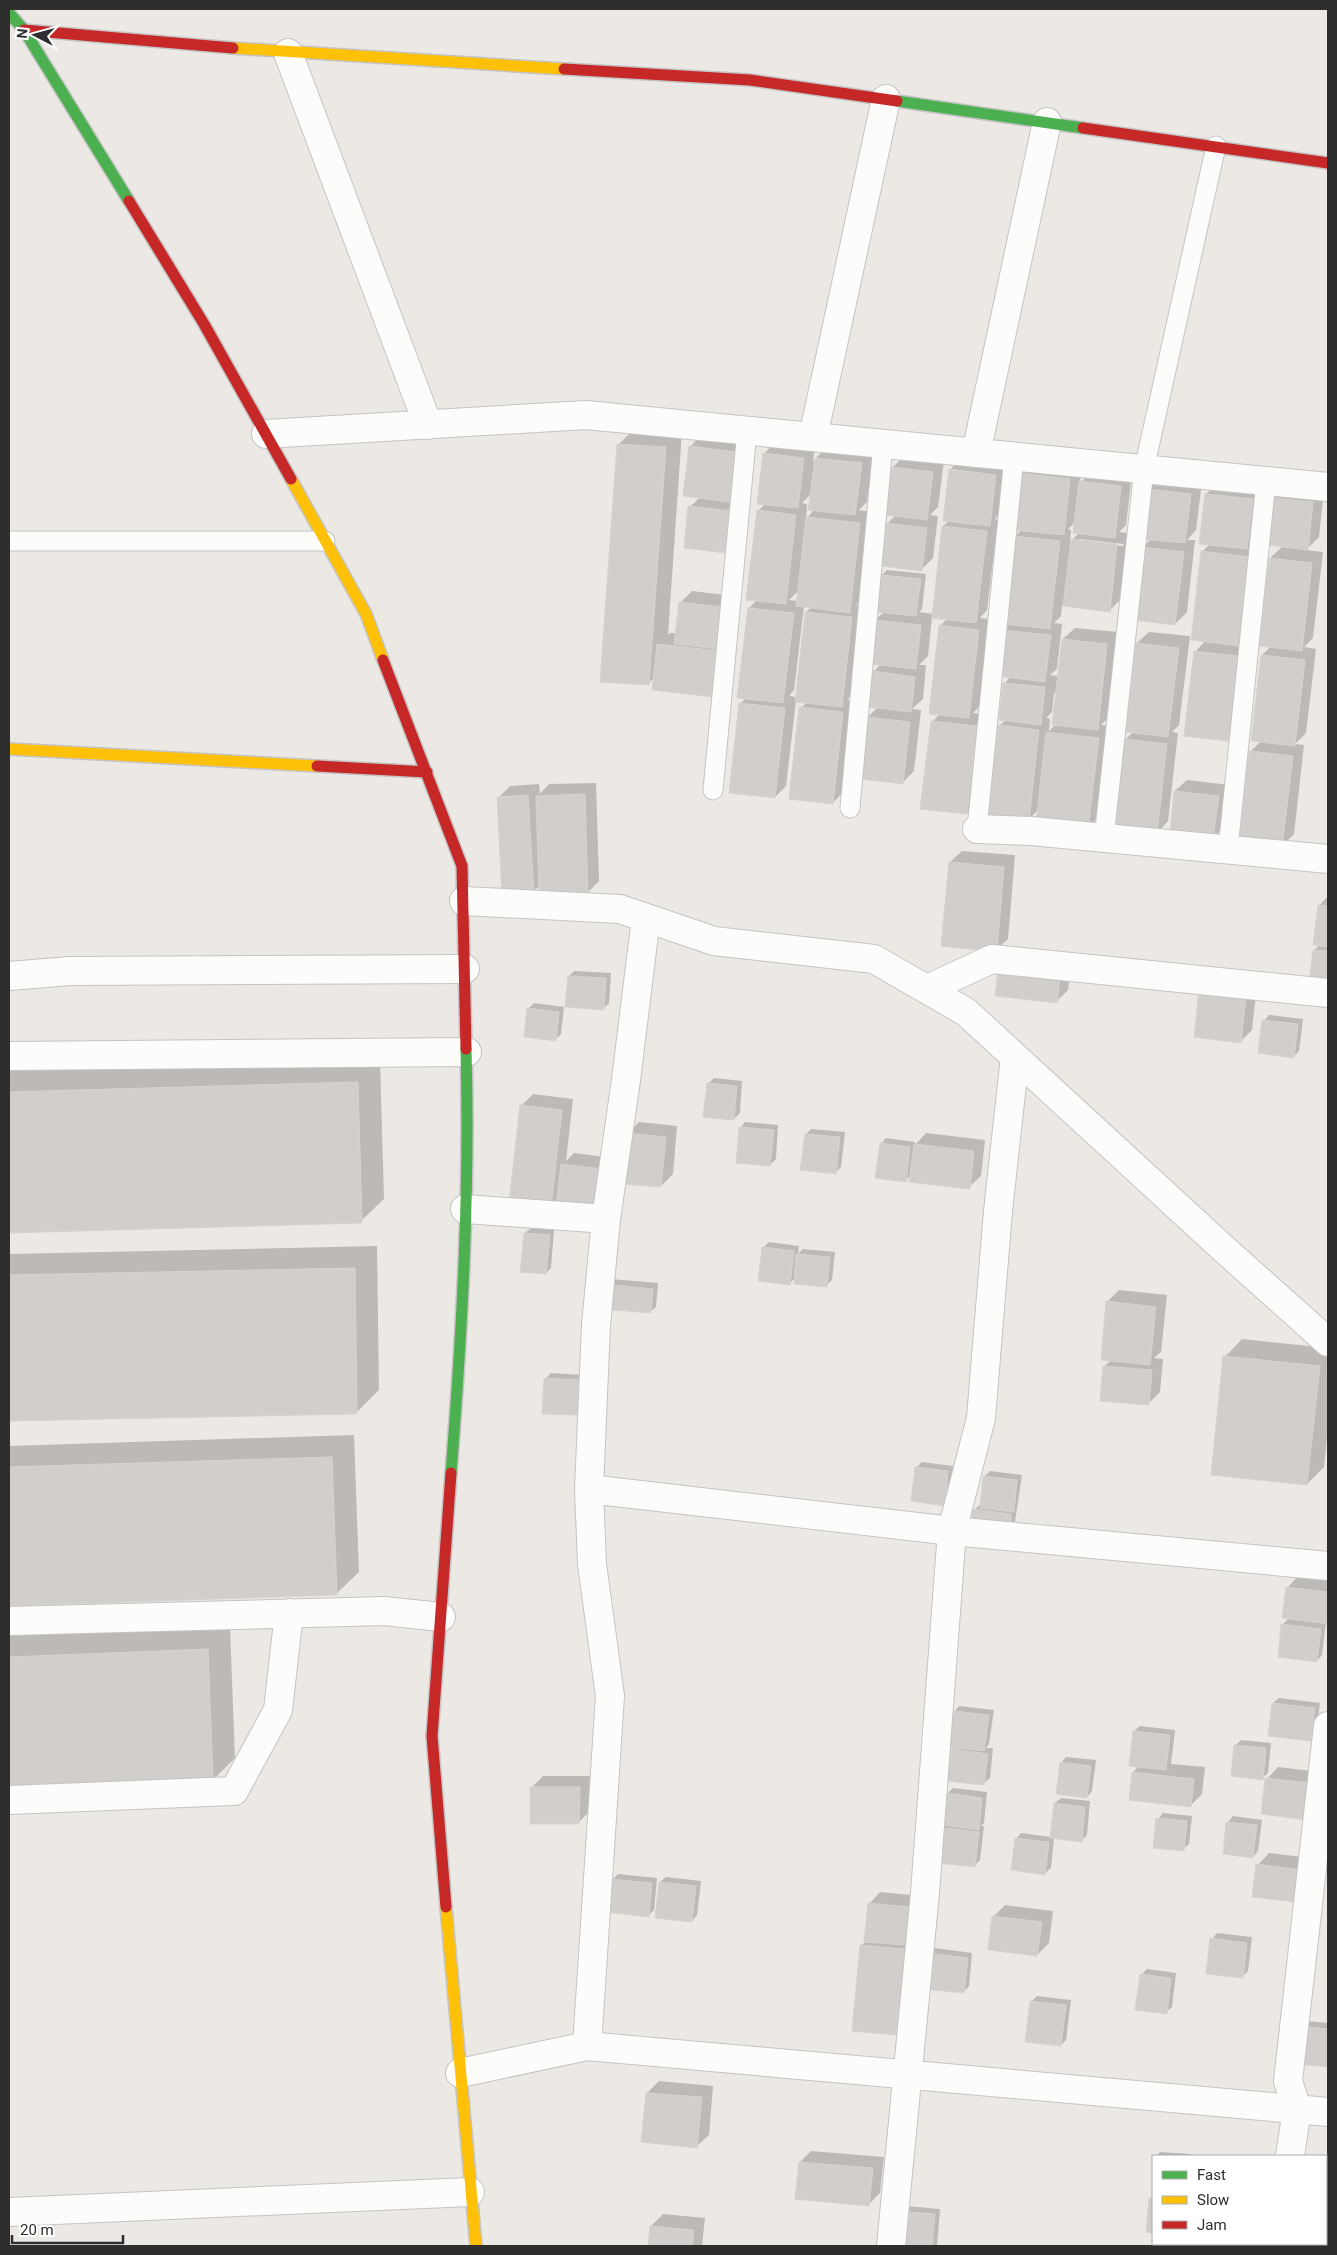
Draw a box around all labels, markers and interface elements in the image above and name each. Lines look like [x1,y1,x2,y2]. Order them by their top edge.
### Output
north arrow [10,10,60,60]
text: N [14,28,31,39]
legend [1152,2155,1327,2245]
text: Fast [1197,2166,1226,2184]
text: Slow [1197,2191,1229,2209]
scale bar [12,2212,124,2244]
text: Jam [1197,2216,1227,2234]
text: 20 m [20,2221,54,2239]

